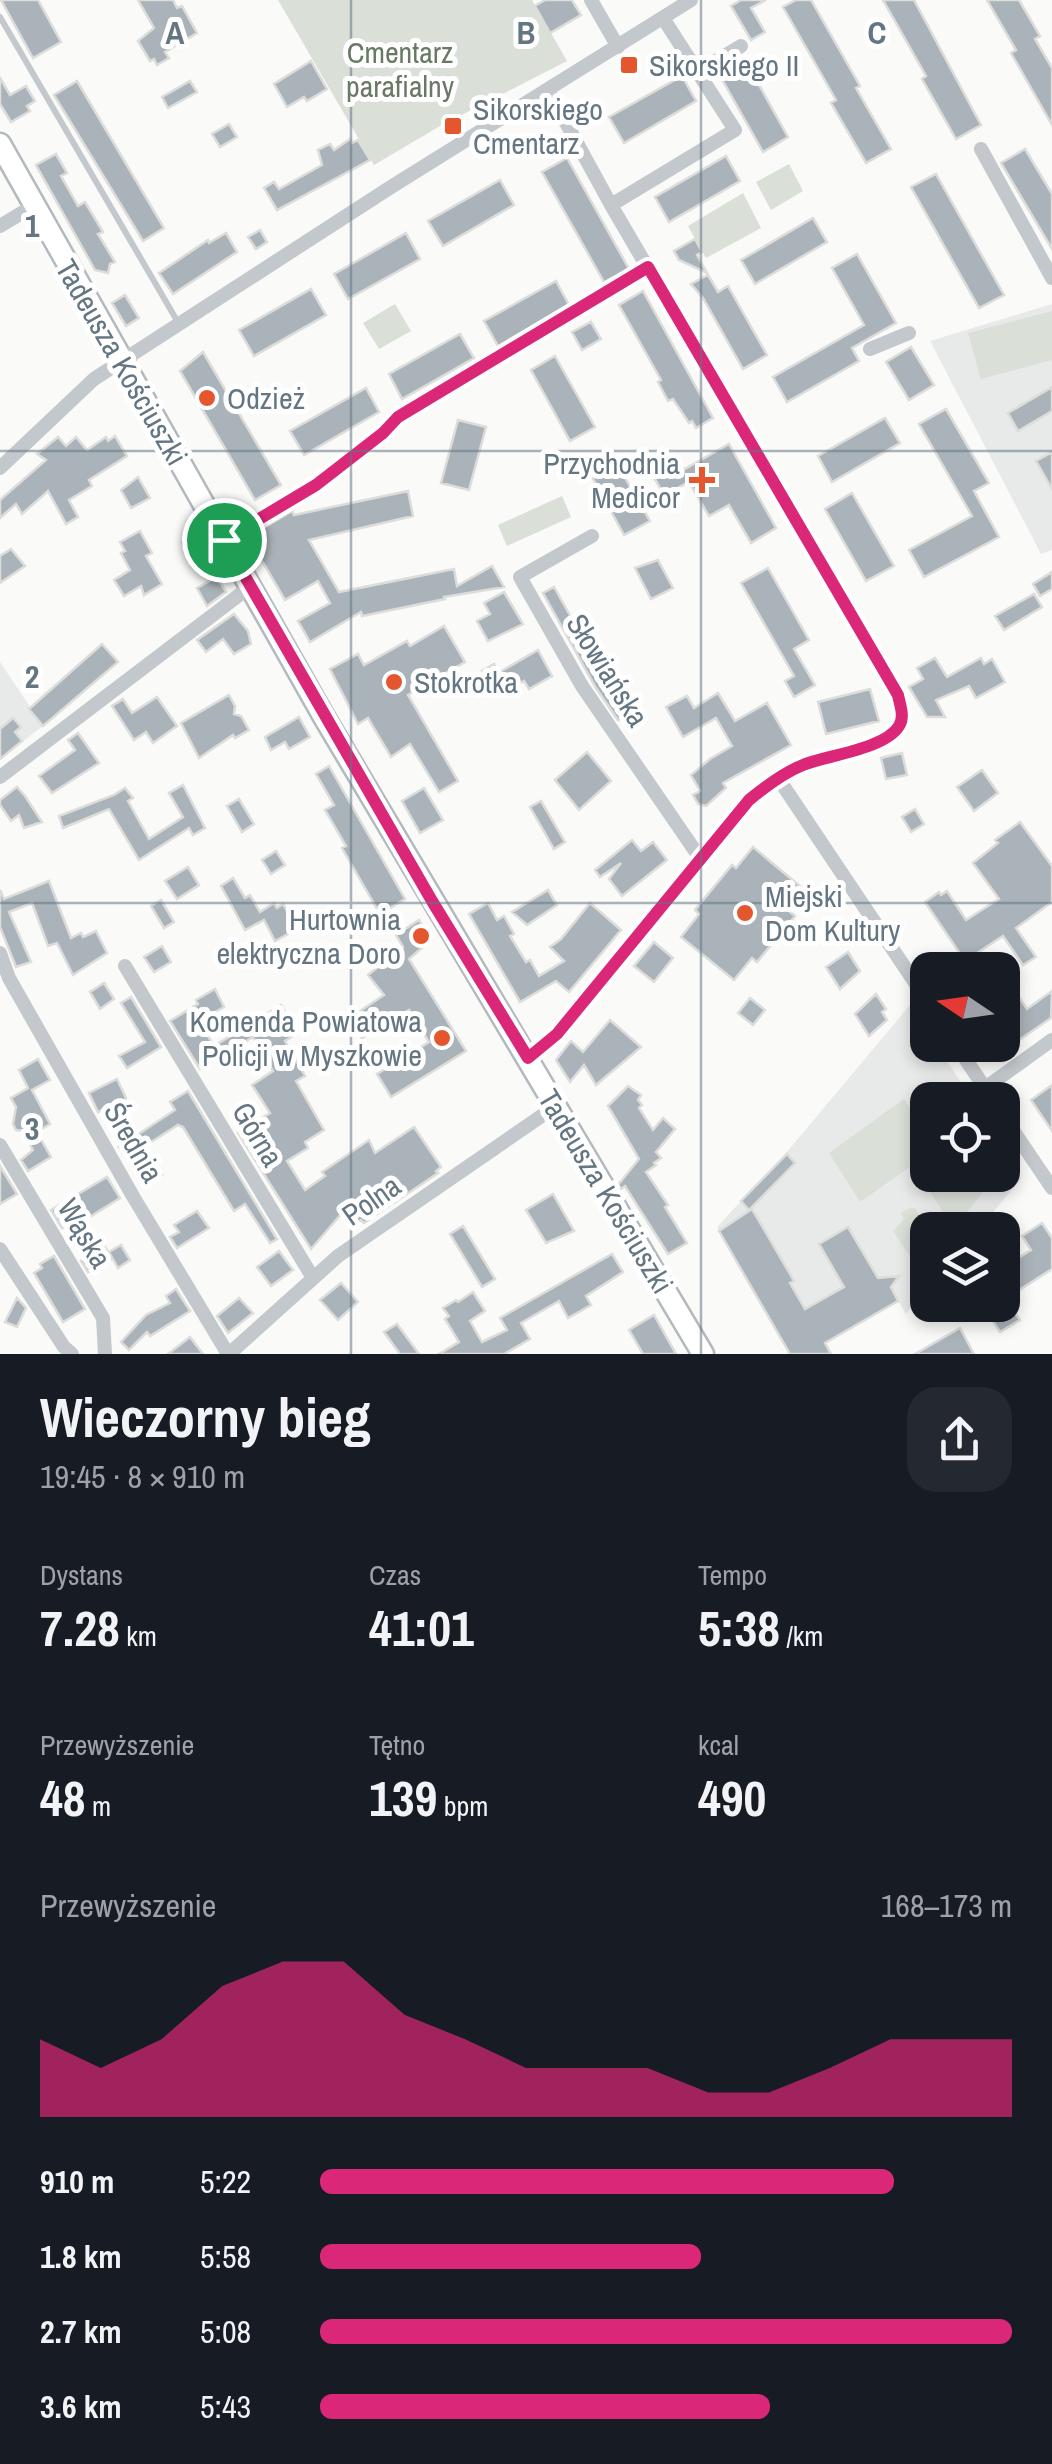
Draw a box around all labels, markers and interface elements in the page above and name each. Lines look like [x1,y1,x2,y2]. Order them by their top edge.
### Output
text: A [166,11,185,54]
text: B [517,11,535,54]
text: C [868,11,886,54]
park label: Cmentarz parafialny [346,32,455,106]
place label: Sikorskiego II [649,45,799,85]
marker: Sikorskiego II [618,54,640,76]
place label: Sikorskiego Cmentarz [473,89,603,163]
marker: Sikorskiego Cmentarz [442,115,464,137]
text: 1 [25,204,40,247]
street label: Tadeusza Kościuszki [47,252,197,472]
place label: Odzież [227,378,305,418]
marker: Odzież [196,387,218,409]
place label: Przychodnia Medicor [543,443,681,517]
marker: Przychodnia Medicor [689,467,715,493]
pin [182,498,267,583]
icon: arrive [197,513,252,568]
street label: Słowiańska [558,606,658,734]
text: 2 [25,655,39,698]
place label: Stokrotka [414,662,518,702]
marker: Stokrotka [383,671,405,693]
place label: Miejski Dom Kultury [765,876,901,950]
place label: Hurtownia elektryczna Doro [216,899,401,973]
marker: Miejski Dom Kultury [734,902,756,924]
marker: Hurtownia elektryczna Doro [410,925,432,947]
north arrow [910,952,1020,1062]
map controls [910,952,1020,1322]
place label: Komenda Powiatowa Policji w Myszkowie [190,1001,422,1075]
marker: Komenda Powiatowa Policji w Myszkowie [431,1027,453,1049]
street label: Tadeusza Kościuszki [529,1081,683,1301]
button: locate [910,1082,1020,1192]
street label: Górna [223,1094,293,1174]
street label: Średnia [95,1095,173,1190]
text: 3 [25,1107,39,1150]
street label: Polna [334,1165,408,1234]
street label: Wąska [49,1191,121,1275]
button: layers [910,1212,1020,1322]
text: Wieczorny bieg [40,1380,370,1454]
button: share [907,1387,1012,1492]
text: 19:45 · 8 × 910 m [40,1455,245,1498]
text: Dystans [40,1556,123,1594]
text: Czas [369,1556,421,1594]
text: Tempo [698,1556,767,1594]
text: 7.28 [40,1594,120,1662]
text: 41:01 [369,1594,474,1662]
text: 5:38 [698,1594,780,1662]
text: km [120,1617,157,1655]
text: /km [780,1617,823,1655]
text: Przewyższenie [40,1726,194,1764]
text: Tętno [369,1726,425,1764]
text: kcal [698,1726,739,1764]
text: 48 [40,1764,86,1832]
text: 139 [369,1764,437,1832]
text: 490 [698,1764,766,1832]
text: m [86,1787,111,1825]
text: bpm [437,1787,488,1825]
text: Przewyższenie [40,1884,216,1927]
text: 168–173 m [881,1884,1012,1927]
text: 910 m [40,2160,114,2203]
text: 5:22 [200,2160,251,2203]
text: 1.8 km [40,2235,122,2278]
text: 5:58 [200,2235,251,2278]
text: 2.7 km [40,2310,122,2353]
text: 5:08 [200,2310,251,2353]
text: 3.6 km [40,2385,122,2428]
text: 5:43 [200,2385,251,2428]

